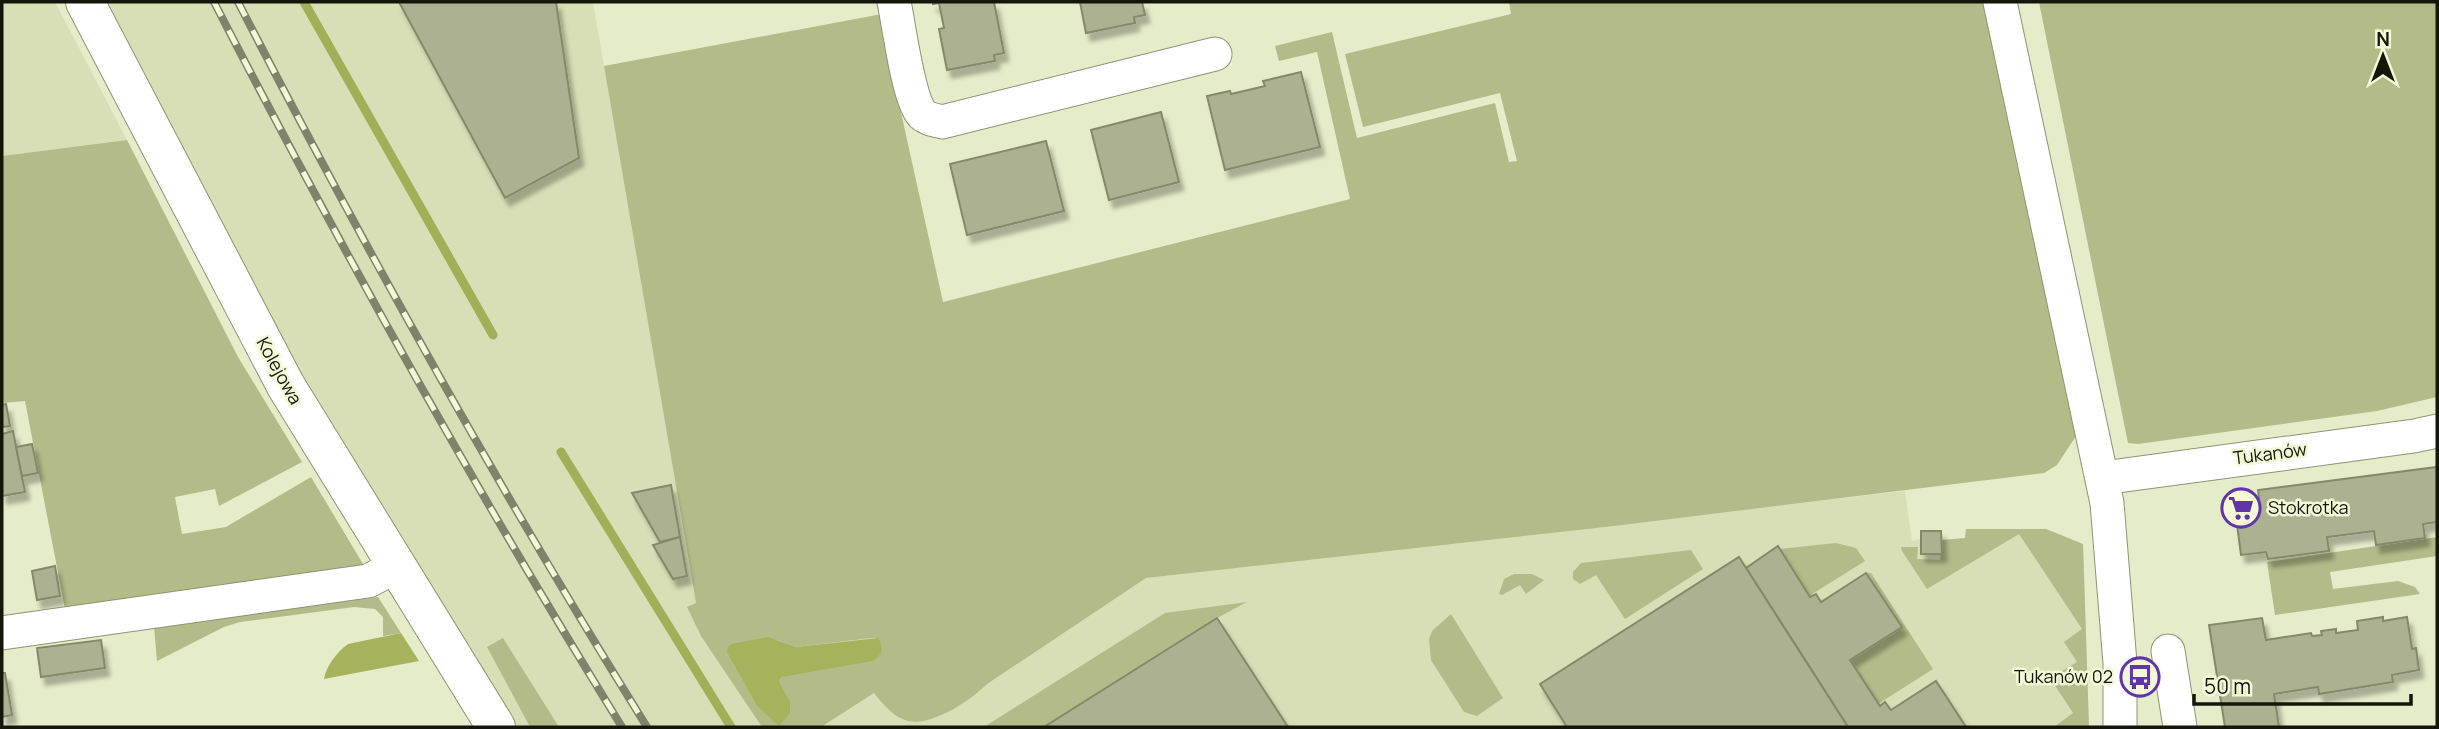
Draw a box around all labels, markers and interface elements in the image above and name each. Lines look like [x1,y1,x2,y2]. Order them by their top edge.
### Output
north arrow [2348,21,2418,91]
text: N [2376,26,2390,52]
street label: Kolejowa [252,333,308,408]
street label: Tukanów [2232,437,2308,469]
supermarket icon: Stokrotka [2220,487,2262,529]
place label: Stokrotka [2268,495,2349,519]
bus stop icon: Tukanów 02 [2119,656,2161,698]
scale bar [2194,662,2411,706]
place label: Tukanów 02 [2014,664,2113,688]
text: 50 m [2204,672,2251,700]

